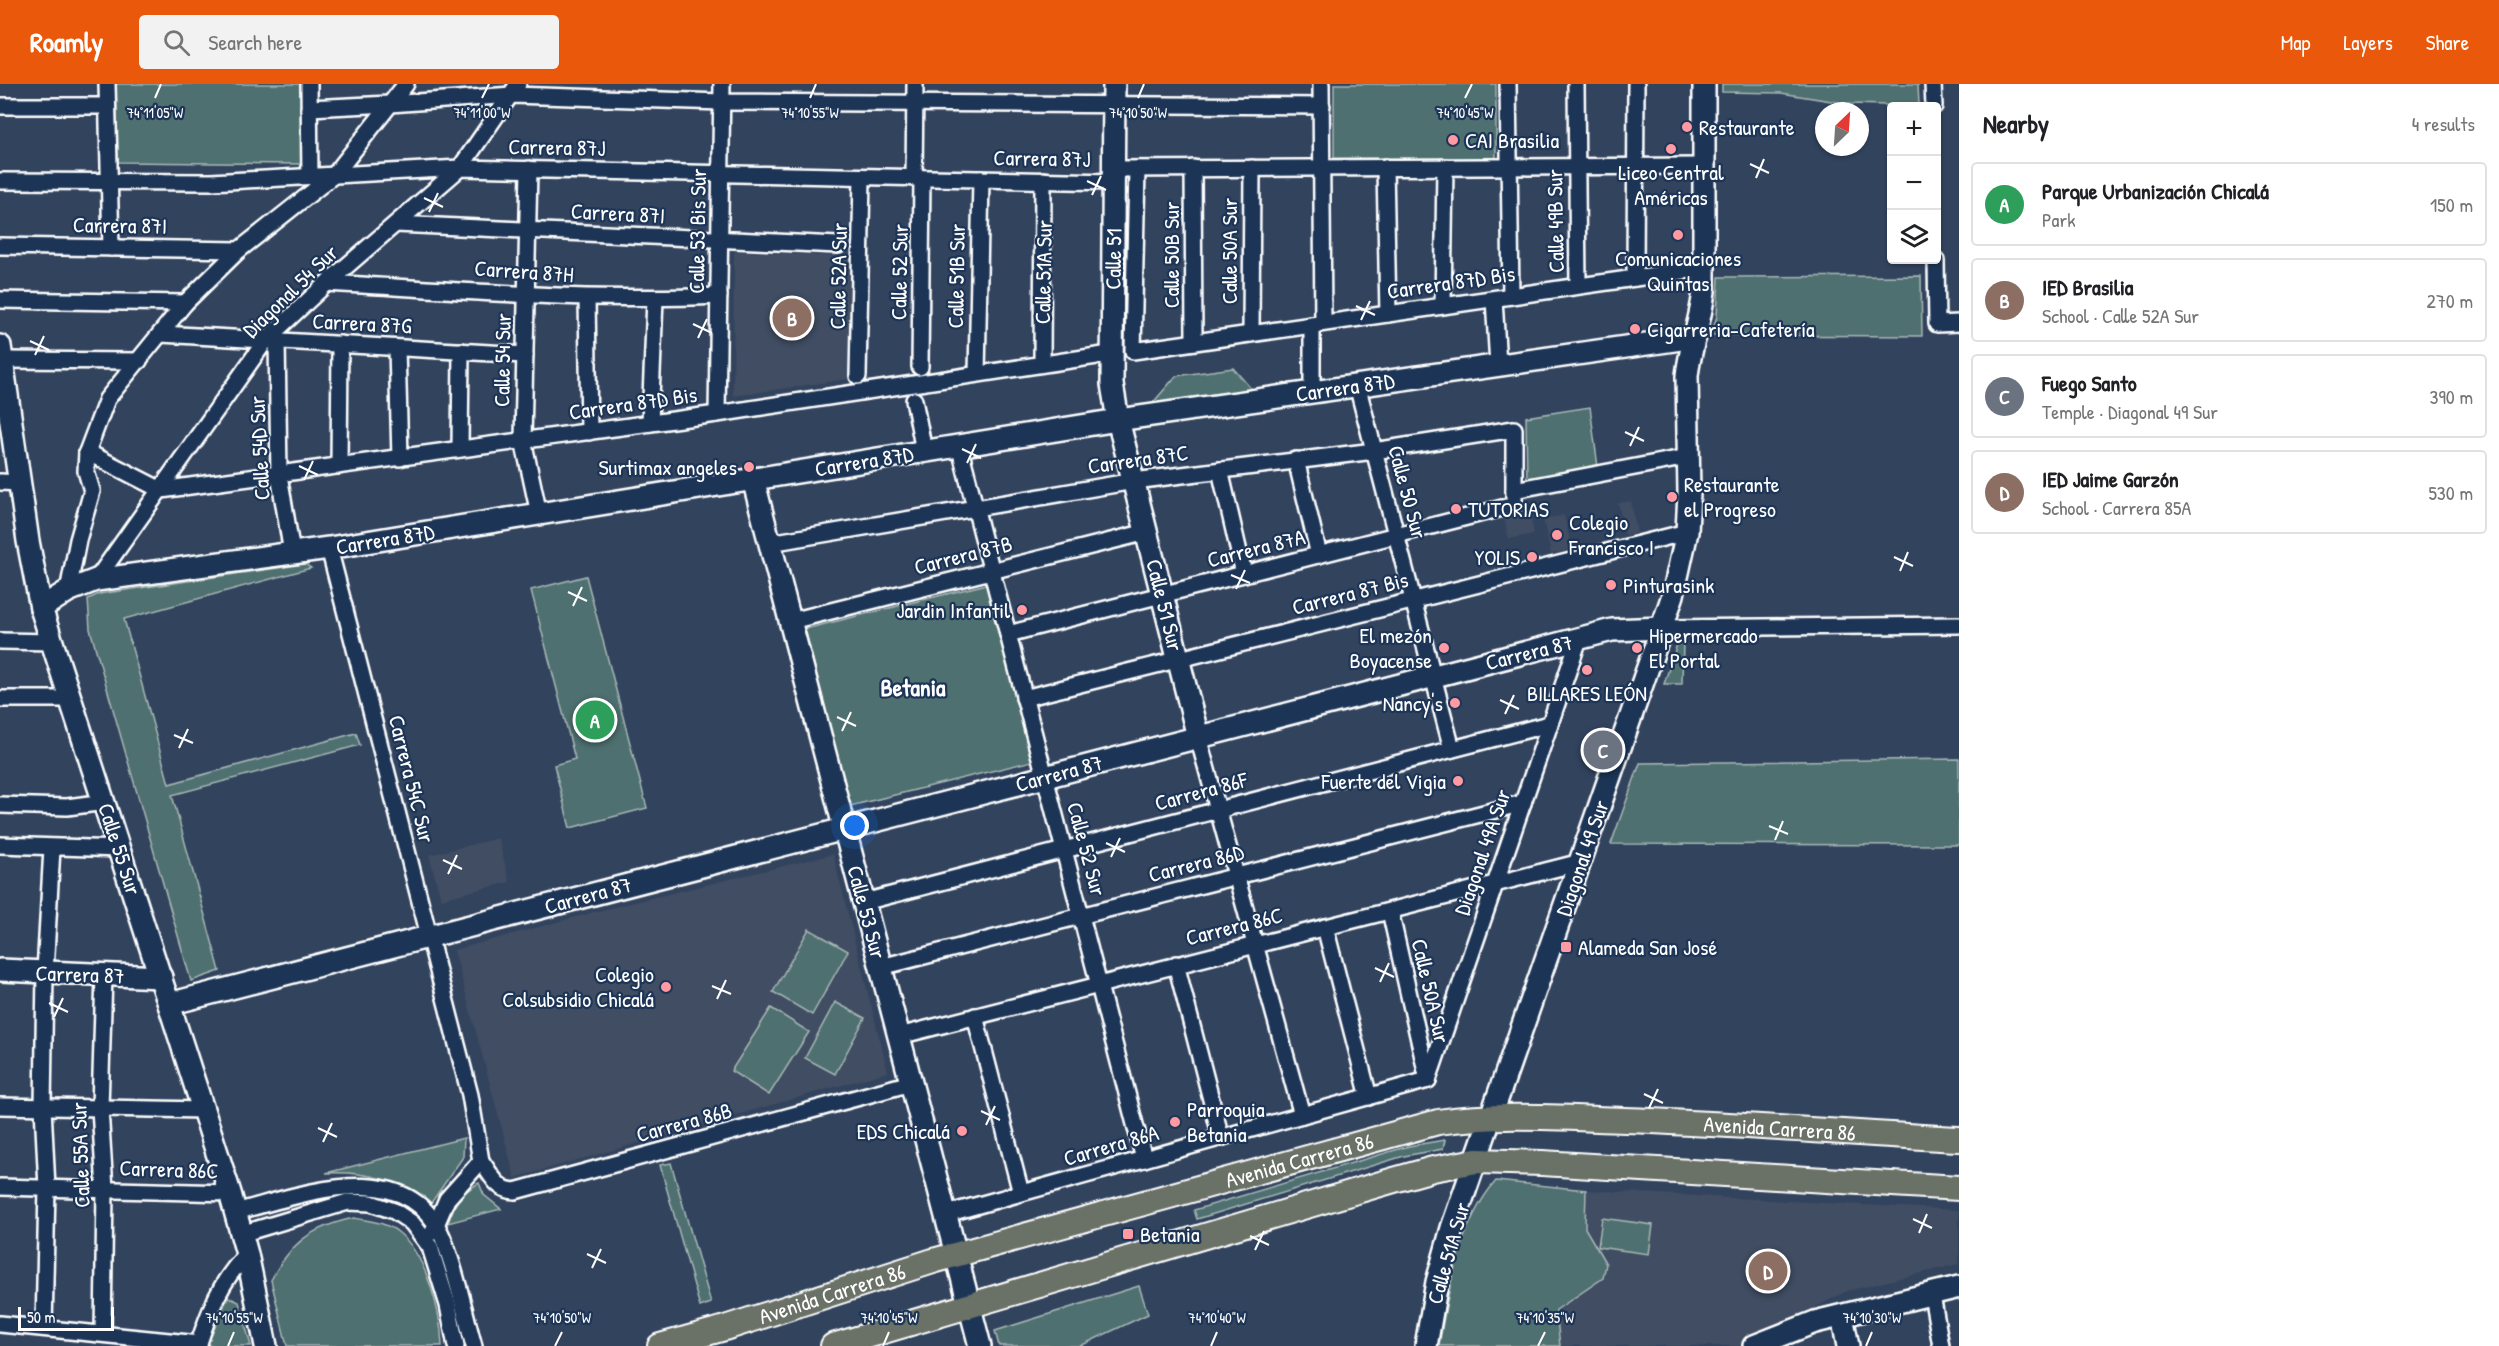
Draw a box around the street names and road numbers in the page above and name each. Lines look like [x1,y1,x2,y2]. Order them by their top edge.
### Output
street label: Carrera 87J [508,131,606,163]
street label: Carrera 87J [993,142,1091,174]
street label: Calle 53 Bis Sur [681,168,713,294]
street label: Calle 49B Sur [1539,168,1571,273]
street label: Carrera 87I [570,196,666,230]
street label: Calle 50A Sur [1214,197,1244,304]
street label: Calle 50B Sur [1156,201,1186,308]
street label: Carrera 87I [73,209,167,241]
street label: Calle 51A Sur [1027,219,1059,324]
street label: Calle 52A Sur [822,222,854,330]
street label: Calle 52 Sur [883,223,915,320]
street label: Calle 51B Sur [940,223,972,329]
street label: Calle 51 [1097,228,1129,290]
street label: Diagonal 54 Sur [236,237,345,344]
street label: Carrera 87H [473,253,575,289]
street label: Carrera 87D Bis [1385,258,1517,306]
street label: Carrera 87G [312,305,413,341]
street label: Calle 54 Sur [486,312,518,407]
street label: Carrera 87D [1294,365,1397,409]
street label: Carrera 87D Bis [567,379,699,427]
street label: Calle 54D Sur [241,395,277,501]
street label: Carrera 87C [1086,437,1190,481]
street label: Carrera 87D [813,438,916,484]
street label: Calle 50 Sur [1381,442,1435,543]
street label: Carrera 87D [334,516,437,562]
street label: Carrera 87A [1204,521,1308,575]
street label: Carrera 87B [911,528,1015,582]
street label: Calle 51 Sur [1139,556,1191,655]
street label: Carrera 87 Bis [1289,564,1411,622]
street label: Carrera 87 [1482,627,1576,677]
street label: Carrera 54C Sur [382,712,442,846]
street label: Carrera 87 [1012,747,1106,799]
street label: Carrera 86F [1151,764,1252,818]
street label: Diagonal 49A Sur [1446,784,1518,919]
street label: Diagonal 49 Sur [1548,795,1616,920]
street label: Calle 55 Sur [91,799,149,899]
street label: Calle 52 Sur [1060,799,1114,900]
street label: Carrera 86D [1145,837,1247,889]
street label: Calle 53 Sur [840,862,894,963]
street label: Carrera 87 [541,869,635,921]
street label: Carrera 86C [1182,899,1286,953]
street label: Calle 50A Sur [1404,936,1458,1047]
street label: Carrera 87 [35,957,125,991]
street label: Carrera 86B [633,1095,735,1149]
street label: Calle 55A Sur [63,1101,97,1208]
street label: Avenida Carrera 86 [1703,1109,1857,1148]
street label: Carrera 86A [1060,1117,1162,1173]
street label: Avenida Carrera 86 [1222,1125,1377,1195]
street label: Carrera 86C [119,1152,219,1186]
street label: Calle 51A Sur [1419,1198,1477,1307]
street label: Avenida Carrera 86 [755,1256,909,1331]

